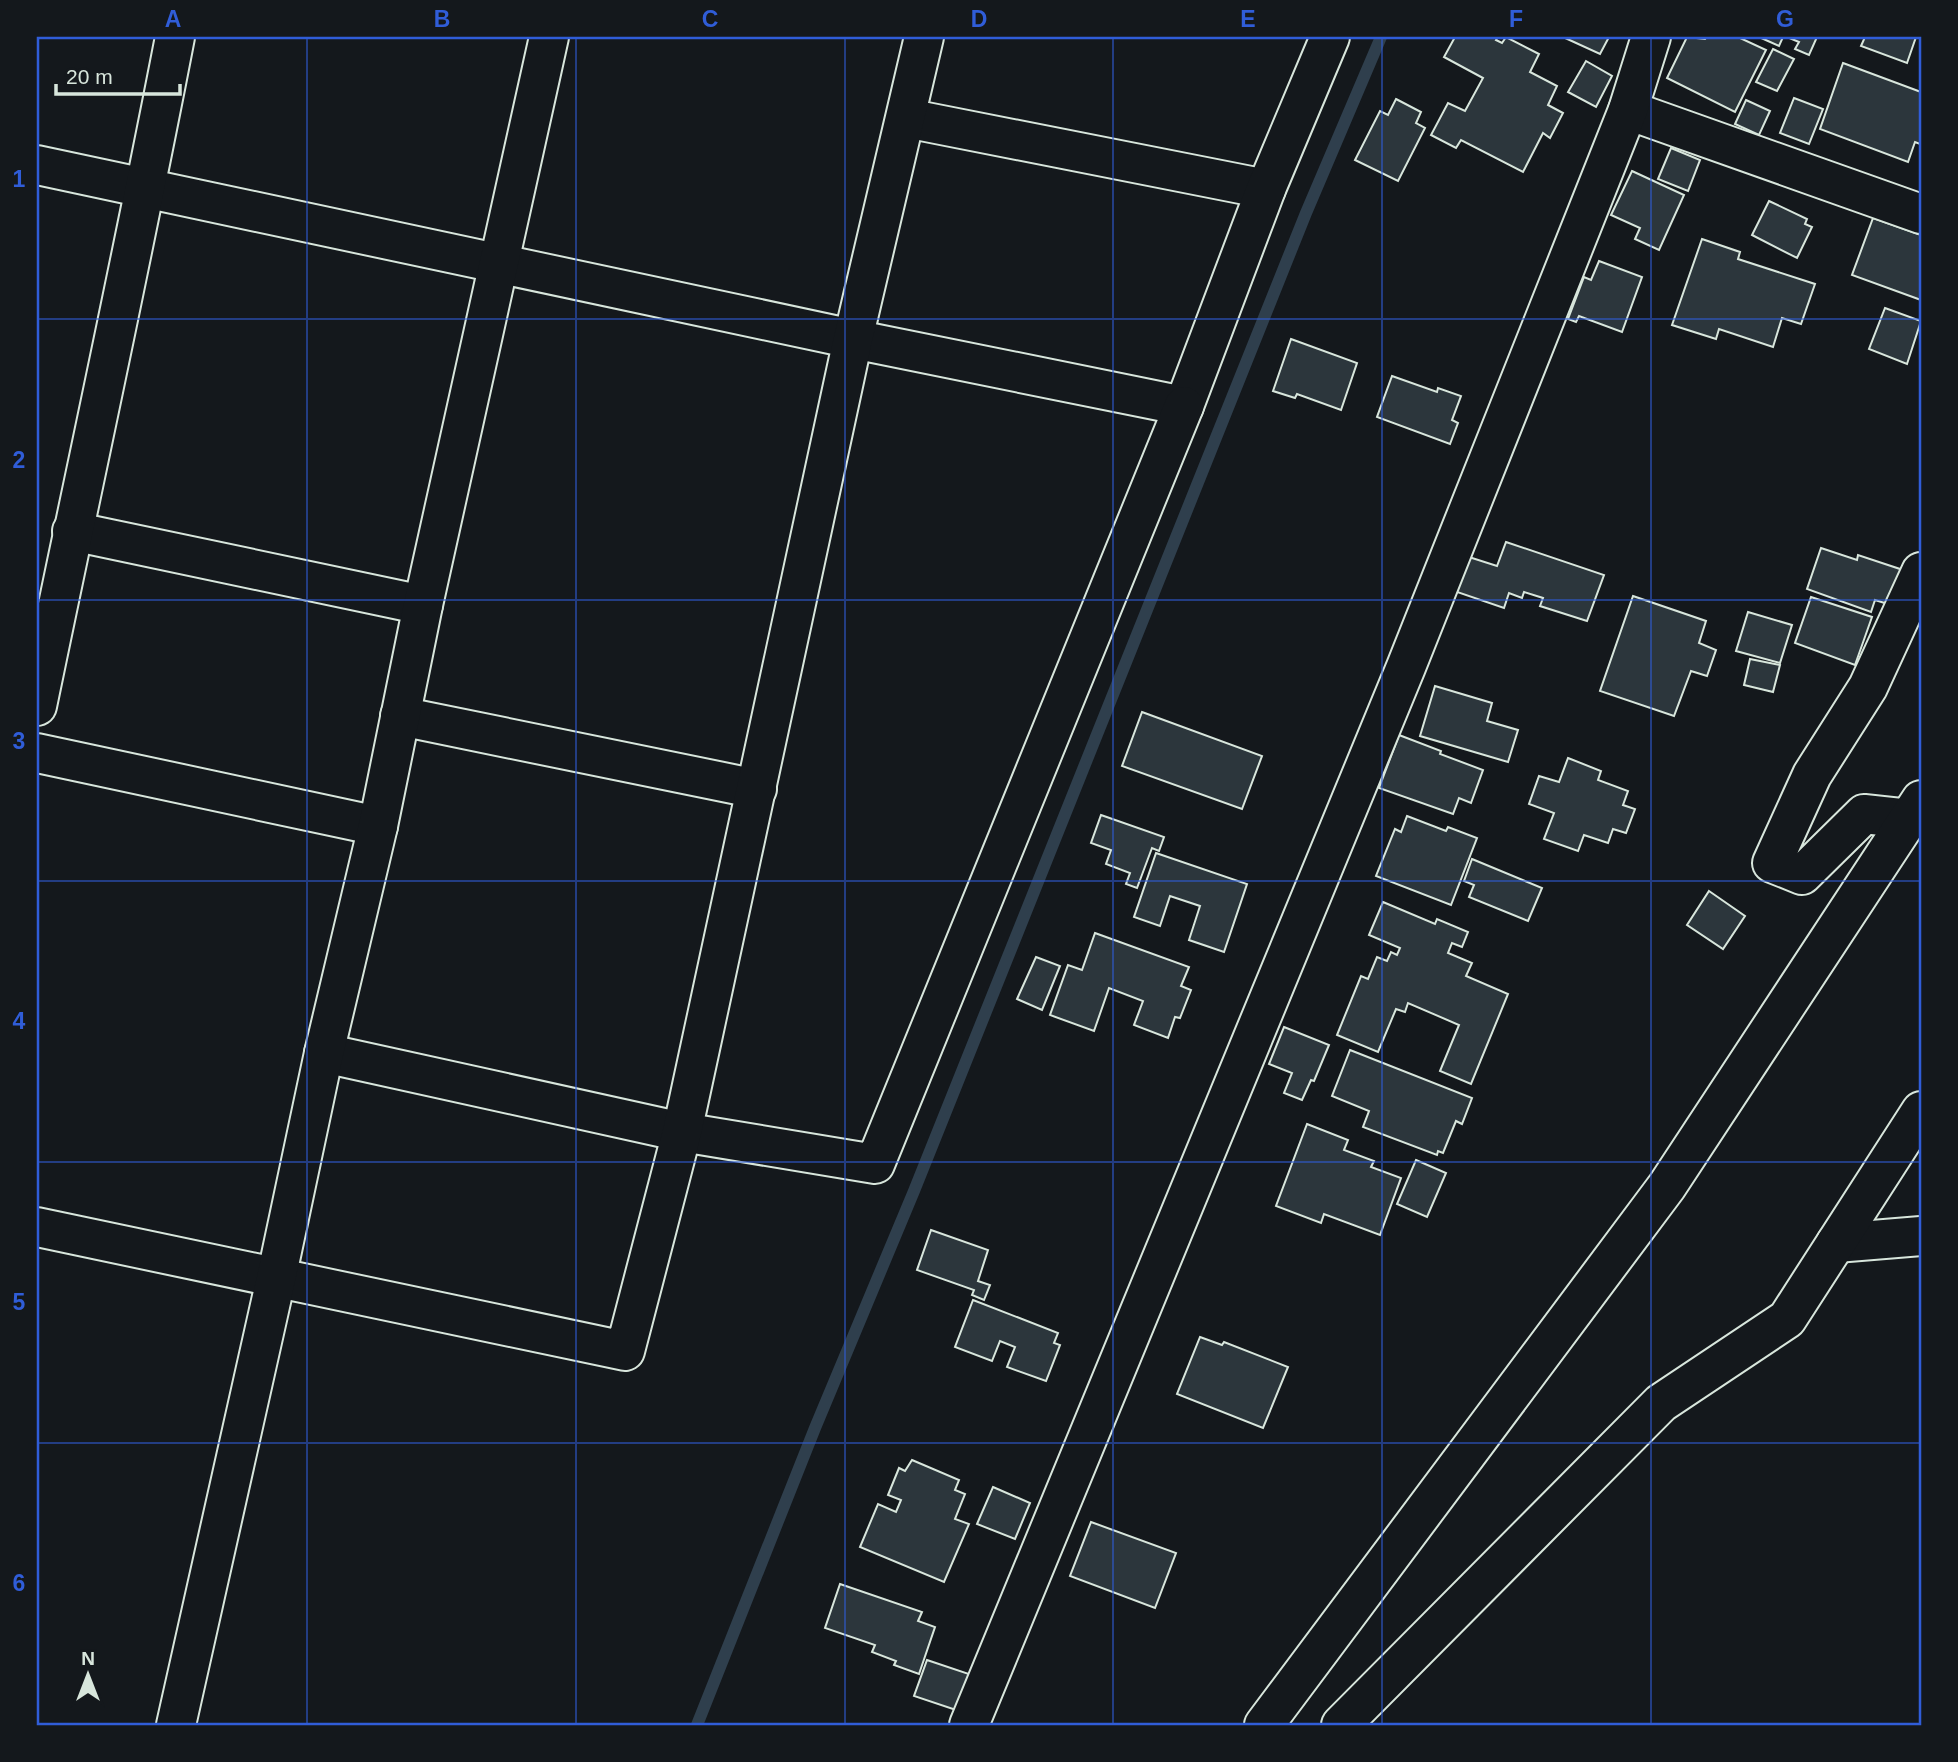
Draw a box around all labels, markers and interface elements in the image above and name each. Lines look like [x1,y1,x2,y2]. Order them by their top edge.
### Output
text: A [165,6,181,32]
text: B [434,6,450,32]
text: C [702,6,718,32]
text: D [971,6,987,32]
text: E [1240,6,1256,32]
text: F [1509,6,1523,32]
text: G [1776,6,1794,32]
scale bar [56,52,180,96]
text: 20 m [66,65,113,88]
text: 1 [13,166,26,192]
text: 2 [13,447,25,473]
text: 3 [13,728,25,754]
text: 4 [13,1008,26,1034]
text: 5 [13,1289,26,1315]
text: 6 [13,1570,25,1596]
north arrow [52,1640,122,1710]
text: N [81,1648,95,1669]

